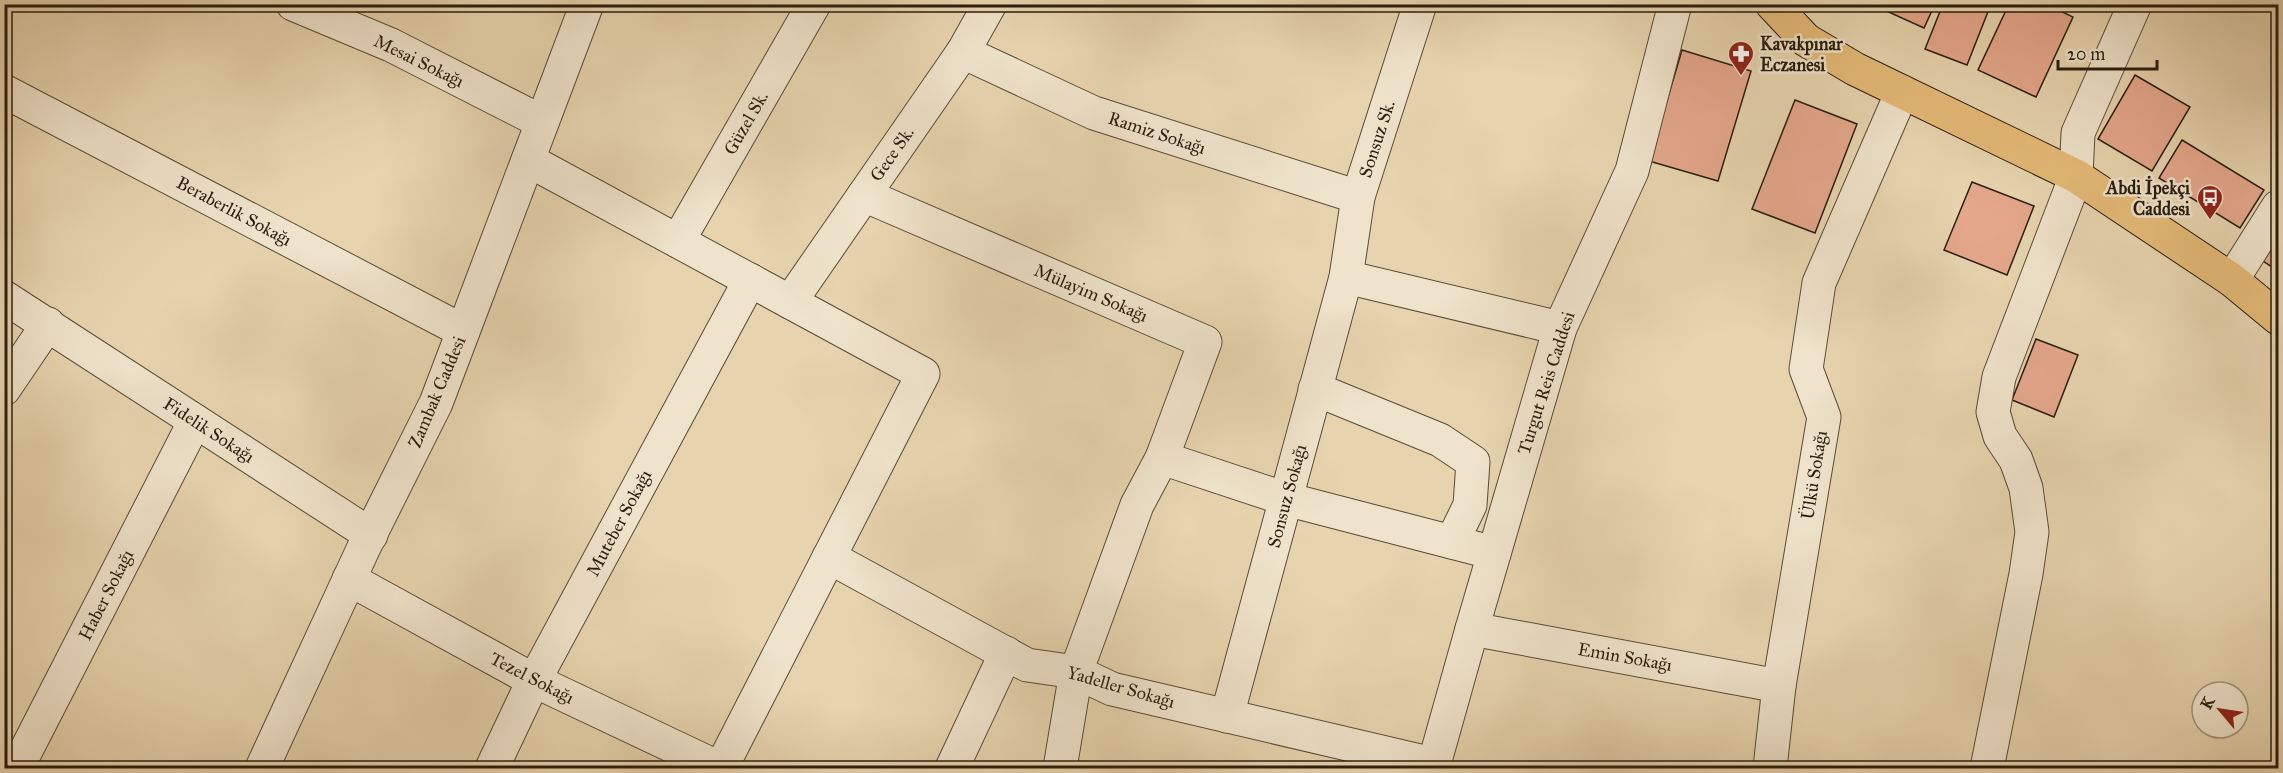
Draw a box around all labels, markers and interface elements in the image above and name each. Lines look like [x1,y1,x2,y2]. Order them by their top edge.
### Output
street label: Mesai Sokağı [370,30,468,93]
place label: Kavakpınar Eczanesi [1760,33,1844,76]
scale bar [2058,33,2157,71]
pharmacy icon: Kavakpınar Eczanesi [1726,39,1756,77]
text: 20 m [2067,43,2105,65]
street label: Güzel Sk. [719,87,773,159]
street label: Sonsuz Sk. [1354,97,1400,181]
street label: Ramiz Sokağı [1105,107,1209,160]
street label: Gece Sk. [865,122,919,186]
street label: Beraberlik Sokağı [172,171,295,252]
place label: Abdi İpekçi Caddesi [2105,175,2191,220]
bus stop icon: Abdi İpekçi Caddesi [2195,183,2225,221]
street label: Mülayim Sokağı [1030,259,1151,328]
street label: Turgut Reis Caddesi [1512,309,1580,458]
street label: Zambak Caddesi [404,333,470,451]
street label: Fidelik Sokağı [159,392,259,468]
street label: Ülkü Sokağı [1795,429,1833,521]
street label: Sonsuz Sokağı [1263,442,1312,551]
street label: Muteber Sokağı [582,466,657,580]
street label: Haber Sokağı [74,546,139,644]
street label: Emin Sokağı [1576,638,1674,677]
street label: Tezel Sokağı [486,647,578,710]
street label: Yadeller Sokağı [1064,661,1177,714]
north arrow [2190,680,2250,740]
text: K [2196,693,2219,713]

